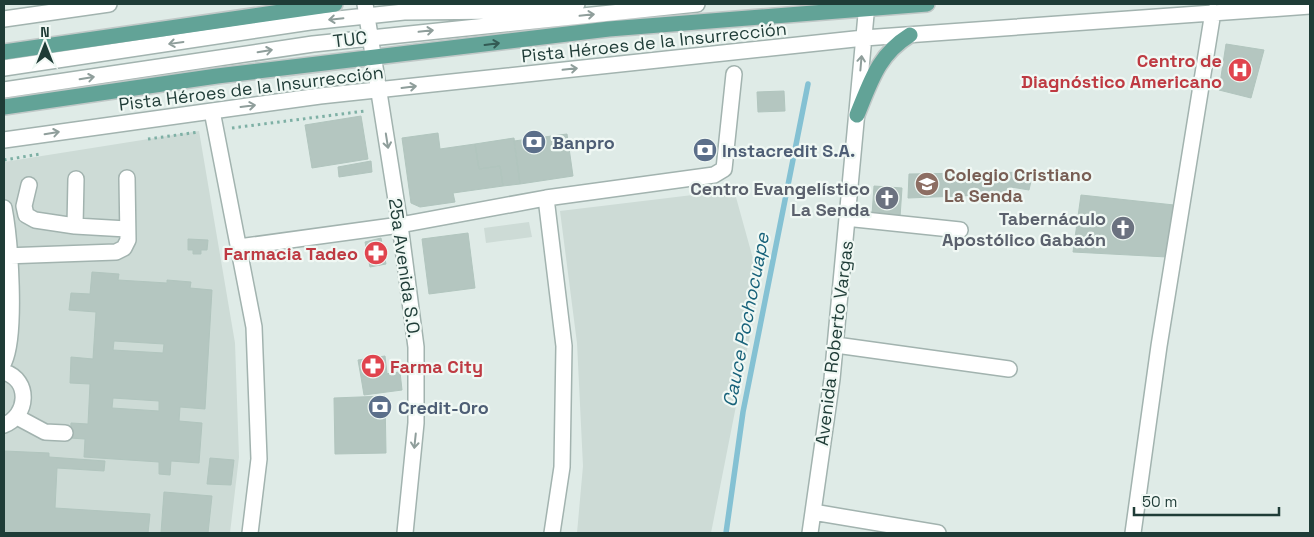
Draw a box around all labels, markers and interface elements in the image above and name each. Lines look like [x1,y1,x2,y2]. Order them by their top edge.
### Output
one-way arrow [579,10,595,19]
one-way arrow [329,14,345,24]
street label: Pista Héroes de la Insurrección [520,17,788,67]
north arrow [20,20,70,70]
text: N [40,23,50,41]
street label: TUC [332,26,368,52]
one-way arrow [418,26,434,36]
one-way arrow [168,38,184,48]
one-way arrow [483,39,499,49]
one-way arrow [256,46,272,56]
place label: Centro de Diagnóstico Americano [1021,49,1222,93]
one-way arrow [856,56,866,72]
hospital icon: Centro de Diagnóstico Americano [1227,57,1253,83]
street label: Pista Héroes de la Insurrección [117,60,385,116]
one-way arrow [562,65,578,74]
one-way arrow [78,72,94,82]
one-way arrow [401,81,417,91]
one-way arrow [239,101,255,111]
one-way arrow [44,128,60,138]
bank icon: Banpro [521,129,547,155]
place label: Banpro [552,131,615,154]
one-way arrow [382,132,392,148]
bank icon: Instacredit S.A. [692,137,718,163]
place label: Instacredit S.A. [722,139,855,162]
place label: Colegio Cristiano La Senda [944,163,1092,207]
school or university icon: Colegio Cristiano La Senda [914,171,940,197]
place label: Centro Evangelístico La Senda [690,177,871,221]
church icon: Centro Evangelístico La Senda [874,185,900,211]
street label: 25a Avenida S.O. [384,197,426,339]
place label: Tabernáculo Apostólico Gabaón [942,207,1106,251]
church icon: Tabernáculo Apostólico Gabaón [1110,215,1136,241]
water label: Cauce Pochocuape [717,230,775,409]
street label: Avenida Roberto Vargas [810,239,858,447]
pharmacy icon: Farmacia Tadeo [363,240,389,266]
place label: Farmacia Tadeo [223,242,358,265]
pharmacy icon: Farma City [360,353,386,379]
place label: Farma City [390,355,483,378]
bank icon: Credit-Oro [367,394,393,420]
place label: Credit-Oro [398,396,489,419]
one-way arrow [410,433,420,449]
scale bar [1134,484,1279,516]
text: 50 m [1142,492,1177,511]

